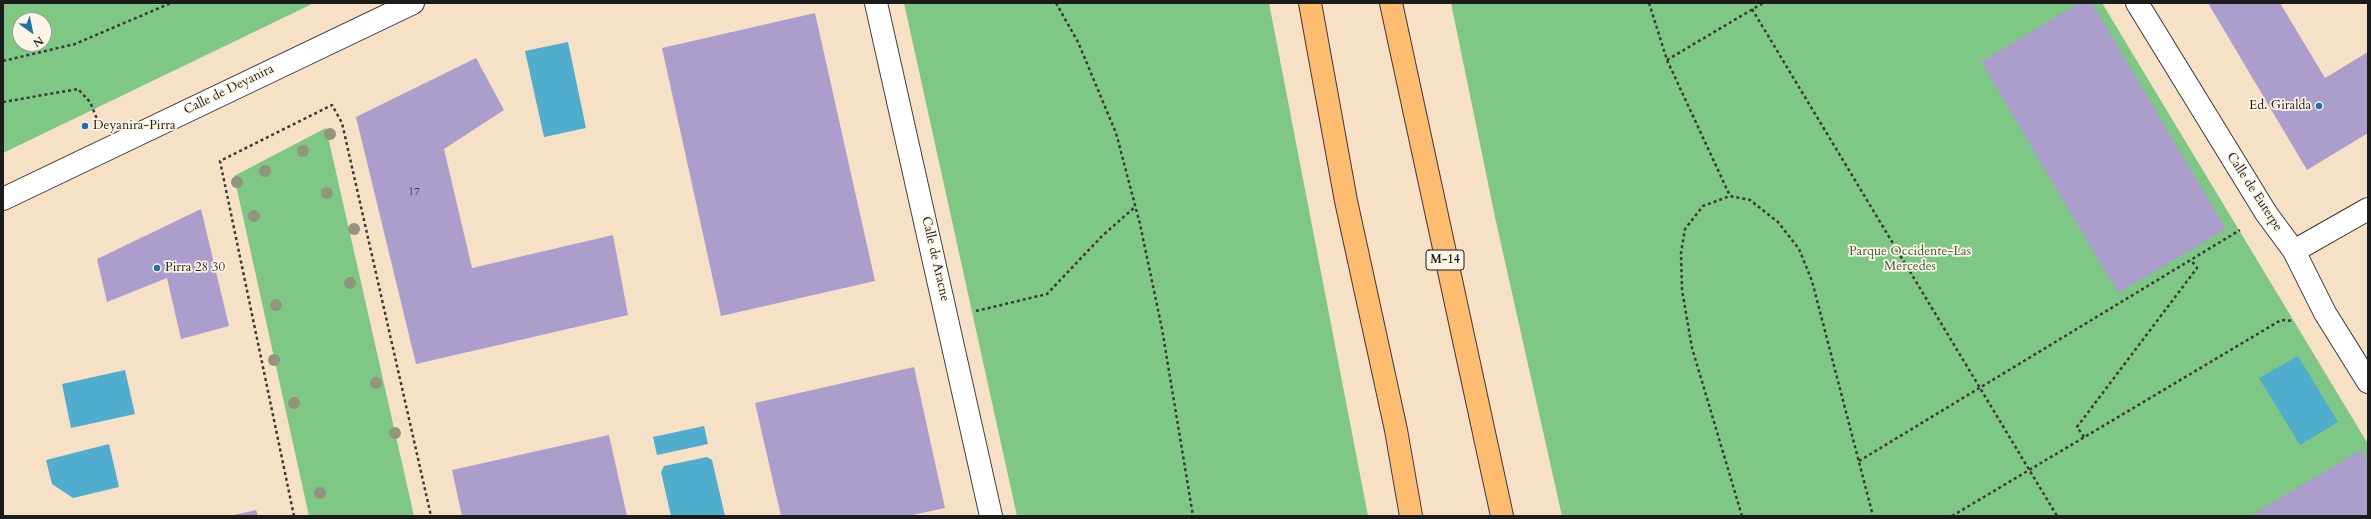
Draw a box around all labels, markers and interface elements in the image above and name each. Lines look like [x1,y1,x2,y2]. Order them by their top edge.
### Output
north arrow [12,12,52,52]
text: N [30,33,46,51]
street label: Calle de Deyanira [181,61,277,119]
place label: Ed. Giralda [2249,98,2311,114]
marker: Ed. Giralda [2314,101,2324,111]
place label: Deyanira-Pirra [93,118,176,134]
marker: Deyanira-Pirra [80,121,90,131]
street label: Calle de Euterpe [2223,150,2285,234]
house number: 17 [408,185,420,199]
street label: Calle de Aracne [918,215,952,303]
park label: Parque Occidente-Las Mercedes [1849,244,1971,275]
road number: M-14 [1426,250,1464,270]
place label: Pirra 28 30 [165,260,225,276]
marker: Pirra 28 30 [152,263,162,273]

